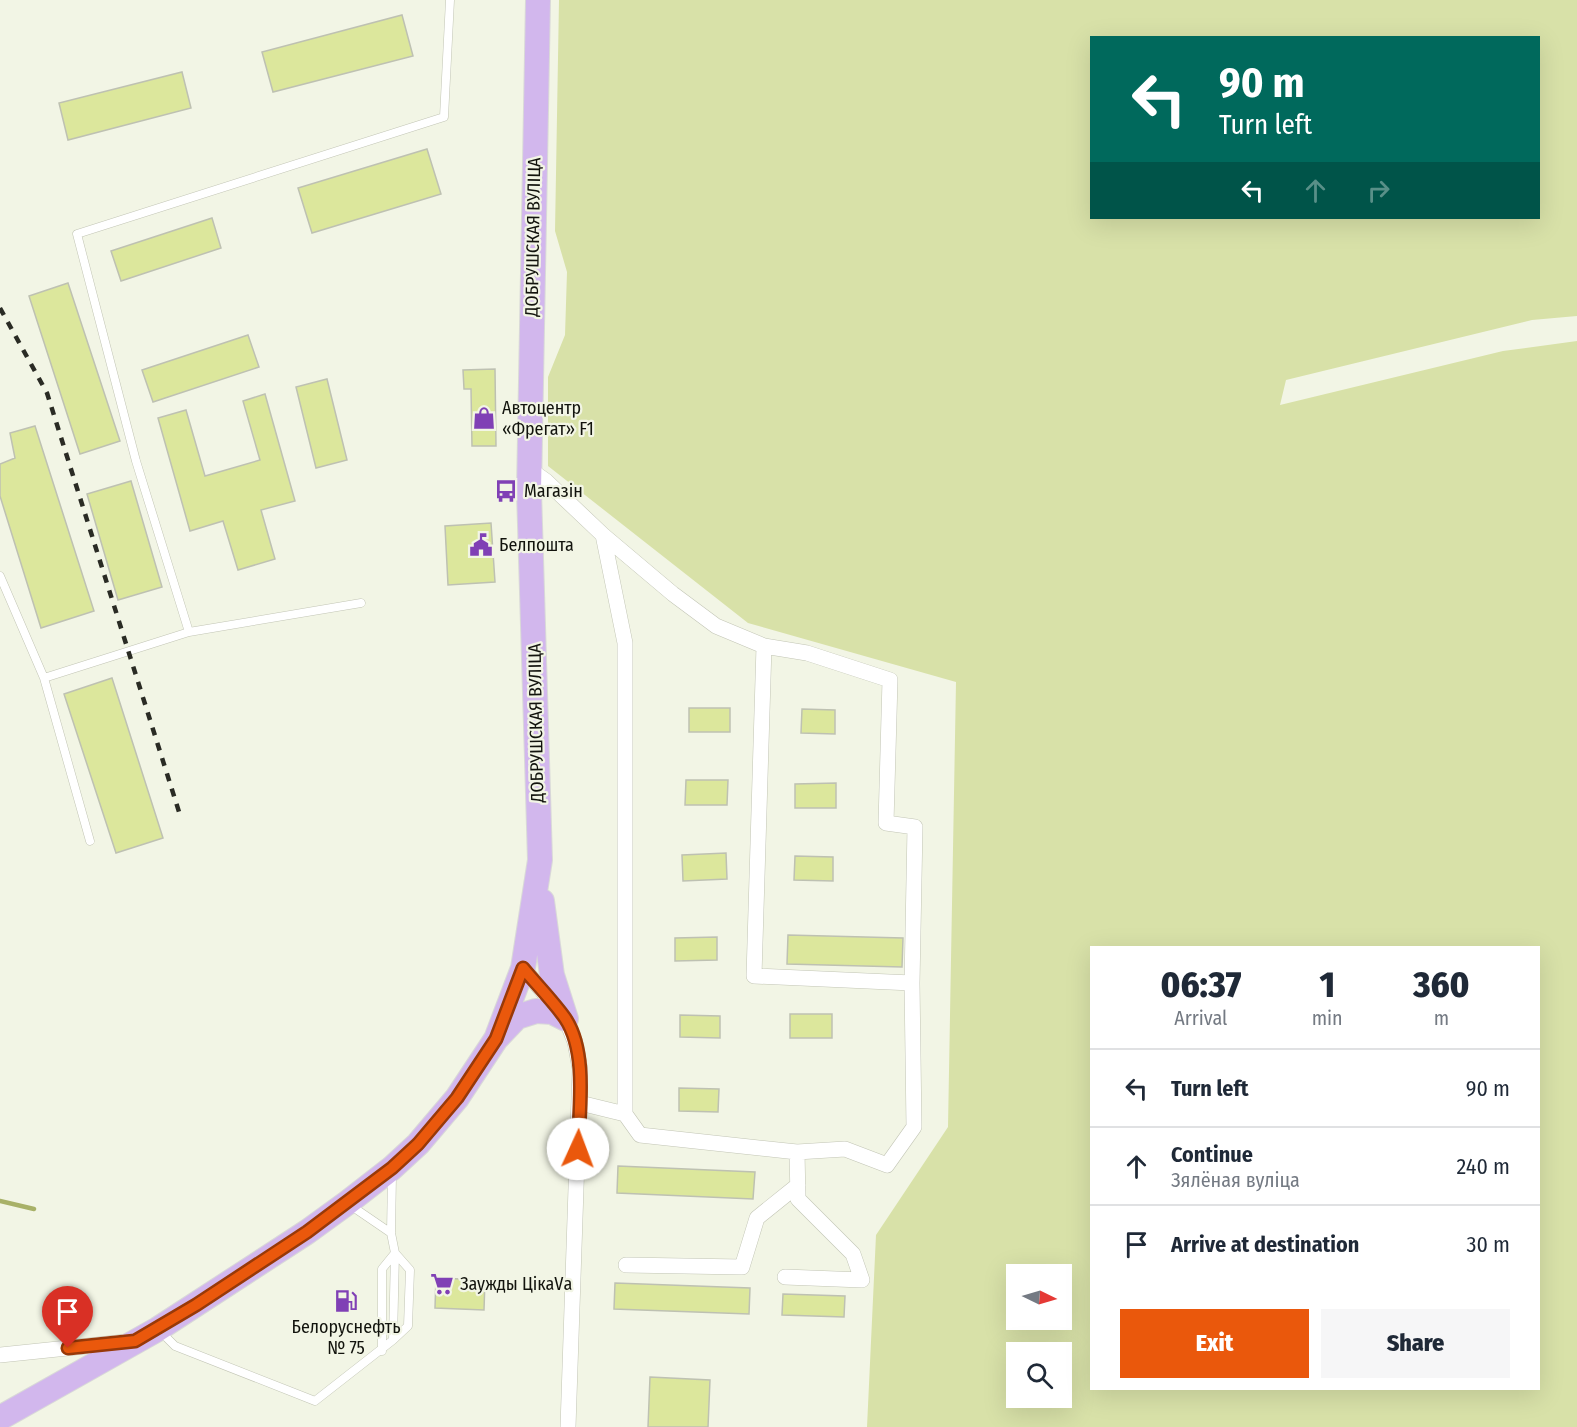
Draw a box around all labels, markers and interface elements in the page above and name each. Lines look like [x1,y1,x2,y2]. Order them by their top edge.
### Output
text: 90 m [1219,58,1304,108]
icon: left [1120,60,1198,138]
text: Turn left [1219,109,1312,141]
street label: ДОБРУШСКАЯ ВУЛІЦА [521,157,545,318]
icon: left [1236,174,1269,207]
icon: ahead [1299,174,1332,207]
icon: right [1362,174,1395,207]
place label: Автоцентр «Фрегат» F1 [502,397,594,440]
shop icon: Автоцентр «Фрегат» F1 [471,405,497,431]
bus stop icon: Магазін [493,478,519,504]
place label: Магазін [524,480,583,502]
public building icon: Белпошта [468,532,494,558]
place label: Белпошта [499,534,574,556]
street label: ДОБРУШСКАЯ ВУЛІЦА [524,643,548,804]
text: 06:37 [1160,963,1241,1007]
text: 1 [1319,963,1335,1007]
text: 360 [1413,963,1470,1007]
text: Arrival [1174,1006,1227,1030]
text: min [1312,1006,1343,1030]
text: m [1434,1006,1449,1030]
icon: left [1120,1072,1153,1105]
text: Turn left [1171,1075,1249,1102]
text: 90 m [1466,1075,1510,1102]
position arrow [546,1117,610,1181]
text: Continue [1171,1141,1253,1168]
icon: ahead [1120,1150,1153,1183]
text: 240 m [1457,1153,1510,1180]
text: Зялёная вуліца [1171,1168,1300,1192]
icon: arrive [1120,1228,1153,1261]
text: Arrive at destination [1171,1231,1359,1258]
text: 30 m [1467,1231,1510,1258]
north arrow [1006,1264,1072,1330]
map controls [1006,1264,1072,1408]
supermarket icon: Заужды ЦікаVа [429,1271,455,1297]
place label: Заужды ЦікаVа [460,1273,572,1295]
pin [42,1286,93,1348]
fuel station icon: Белоруснефть № 75 [333,1288,359,1314]
icon: arrive [51,1295,84,1328]
button: Exit [1120,1309,1309,1378]
button: Share [1321,1309,1510,1378]
place label: Белоруснефть № 75 [292,1316,401,1359]
button: search [1006,1342,1072,1408]

